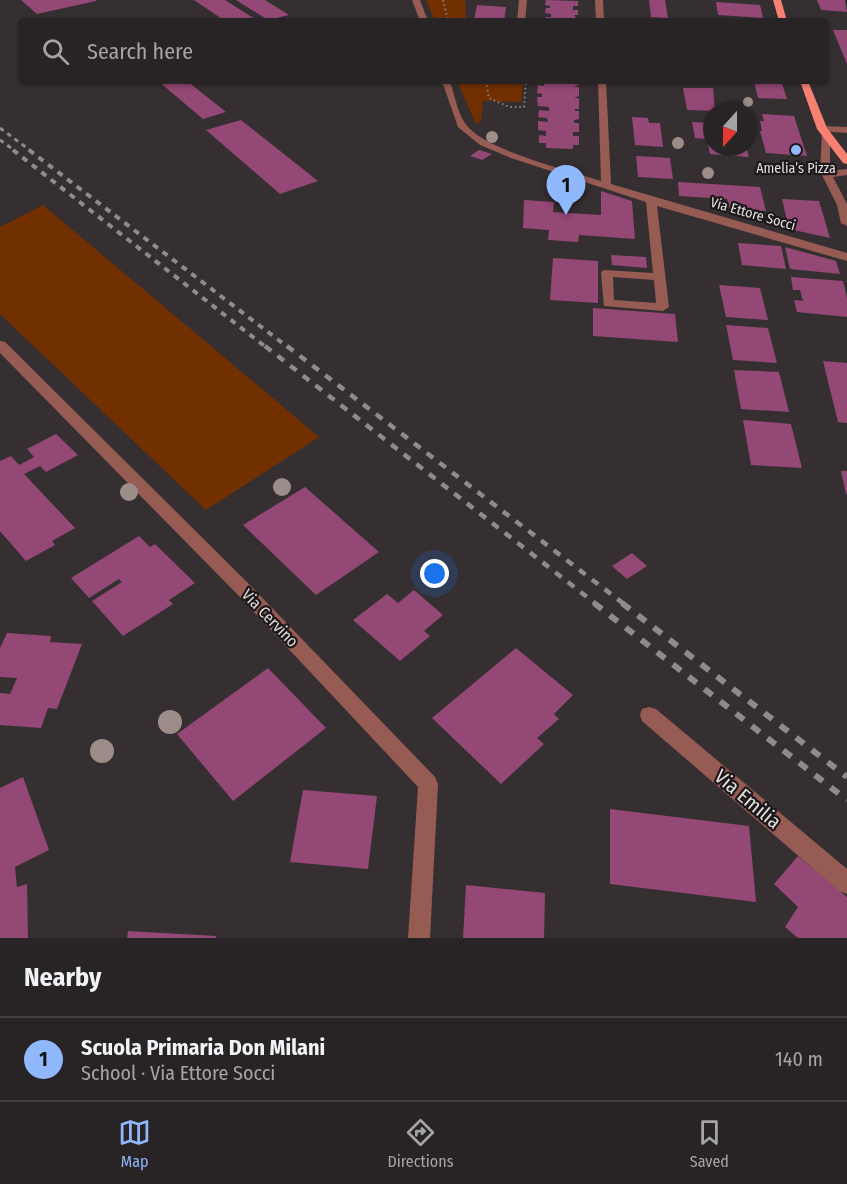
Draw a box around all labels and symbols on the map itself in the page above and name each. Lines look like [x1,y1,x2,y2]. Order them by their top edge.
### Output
north arrow [703,102,757,156]
marker: Amelia’s Pizza [789,143,803,157]
place label: Amelia’s Pizza [756,160,836,177]
pin: 1 [546,166,586,215]
street label: Via Ettore Socci [708,194,798,234]
your location [420,559,449,588]
street label: Via Cervino [238,585,302,651]
street label: Via Emilia [710,764,786,834]

